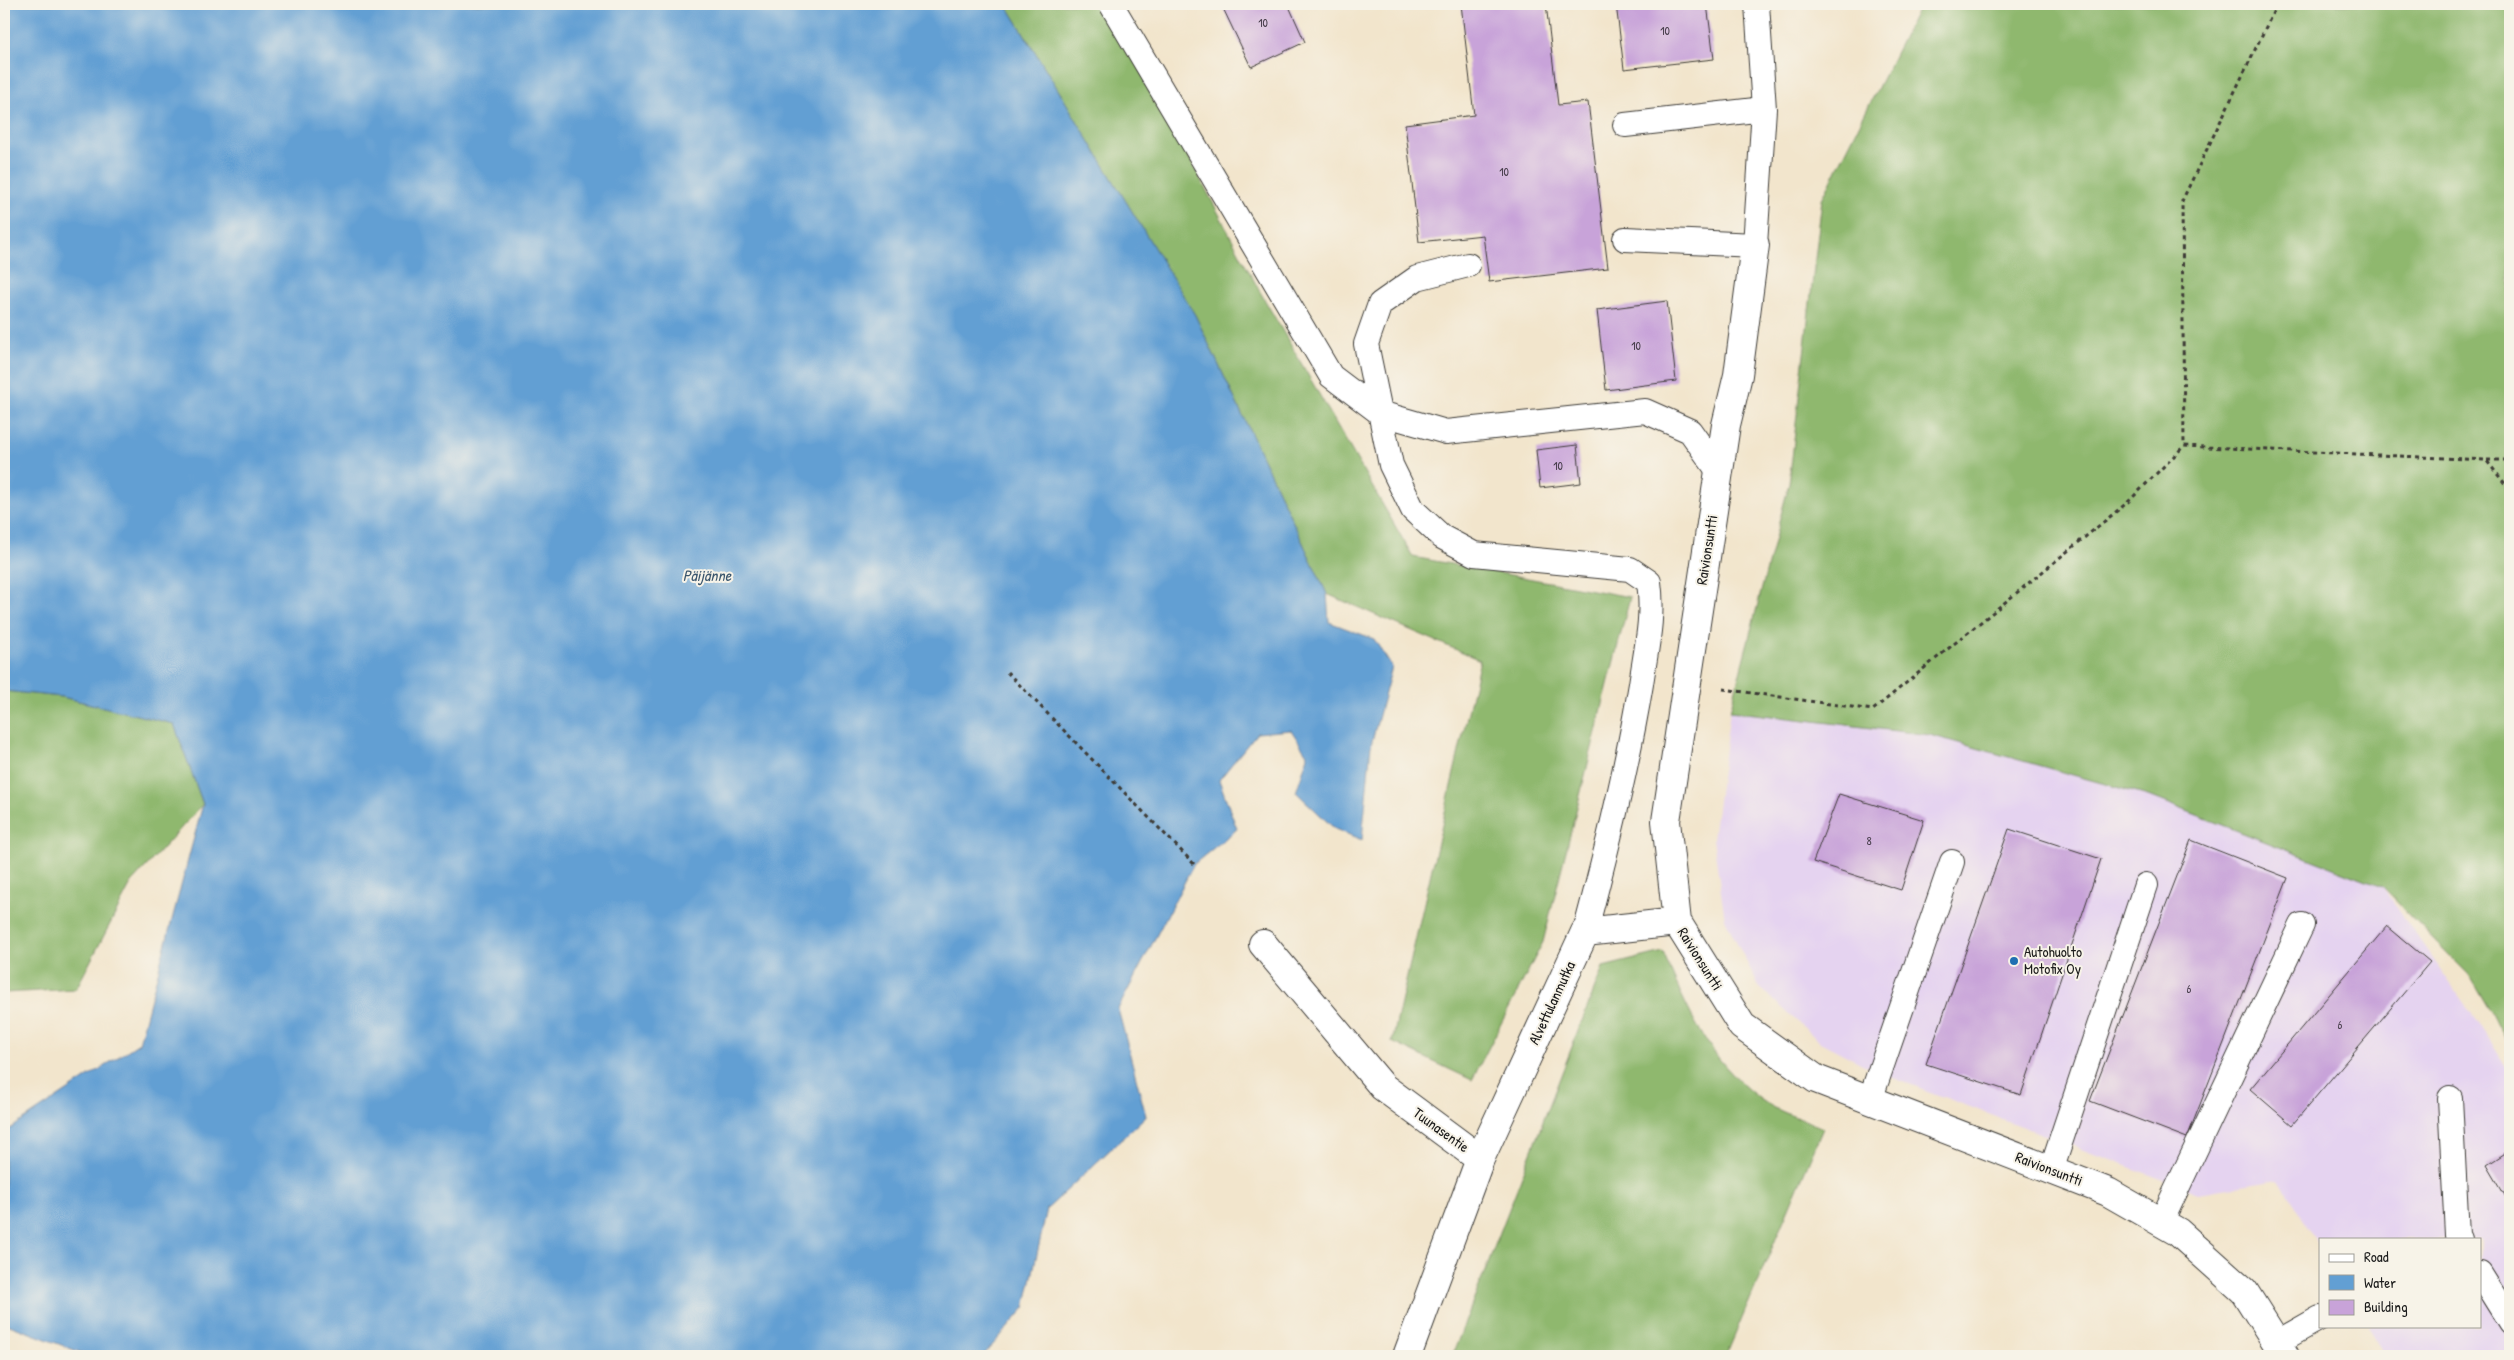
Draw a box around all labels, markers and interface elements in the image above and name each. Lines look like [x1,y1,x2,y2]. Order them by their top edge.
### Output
house number: 10 [1258,14,1268,31]
house number: 10 [1660,22,1670,39]
house number: 10 [1499,163,1509,180]
house number: 10 [1631,337,1641,354]
house number: 10 [1553,457,1563,474]
street label: Raivionsuntti [1691,513,1722,586]
water label: Päijänne [683,564,732,586]
house number: 8 [1866,832,1872,849]
street label: Raivionsuntti [1673,923,1728,994]
place label: Autohuolto Motofix Oy [2024,941,2082,979]
marker: Autohuolto Motofix Oy [2008,955,2020,967]
street label: Alvettulanmutka [1523,958,1580,1048]
house number: 6 [2187,980,2192,997]
house number: 6 [2338,1016,2343,1033]
street label: Tuunasentie [1409,1102,1474,1157]
street label: Raivionsuntti [2013,1146,2086,1191]
legend [2319,1238,2482,1328]
text: Road [2364,1246,2389,1267]
text: Water [2364,1272,2396,1293]
text: Building [2364,1296,2408,1317]

